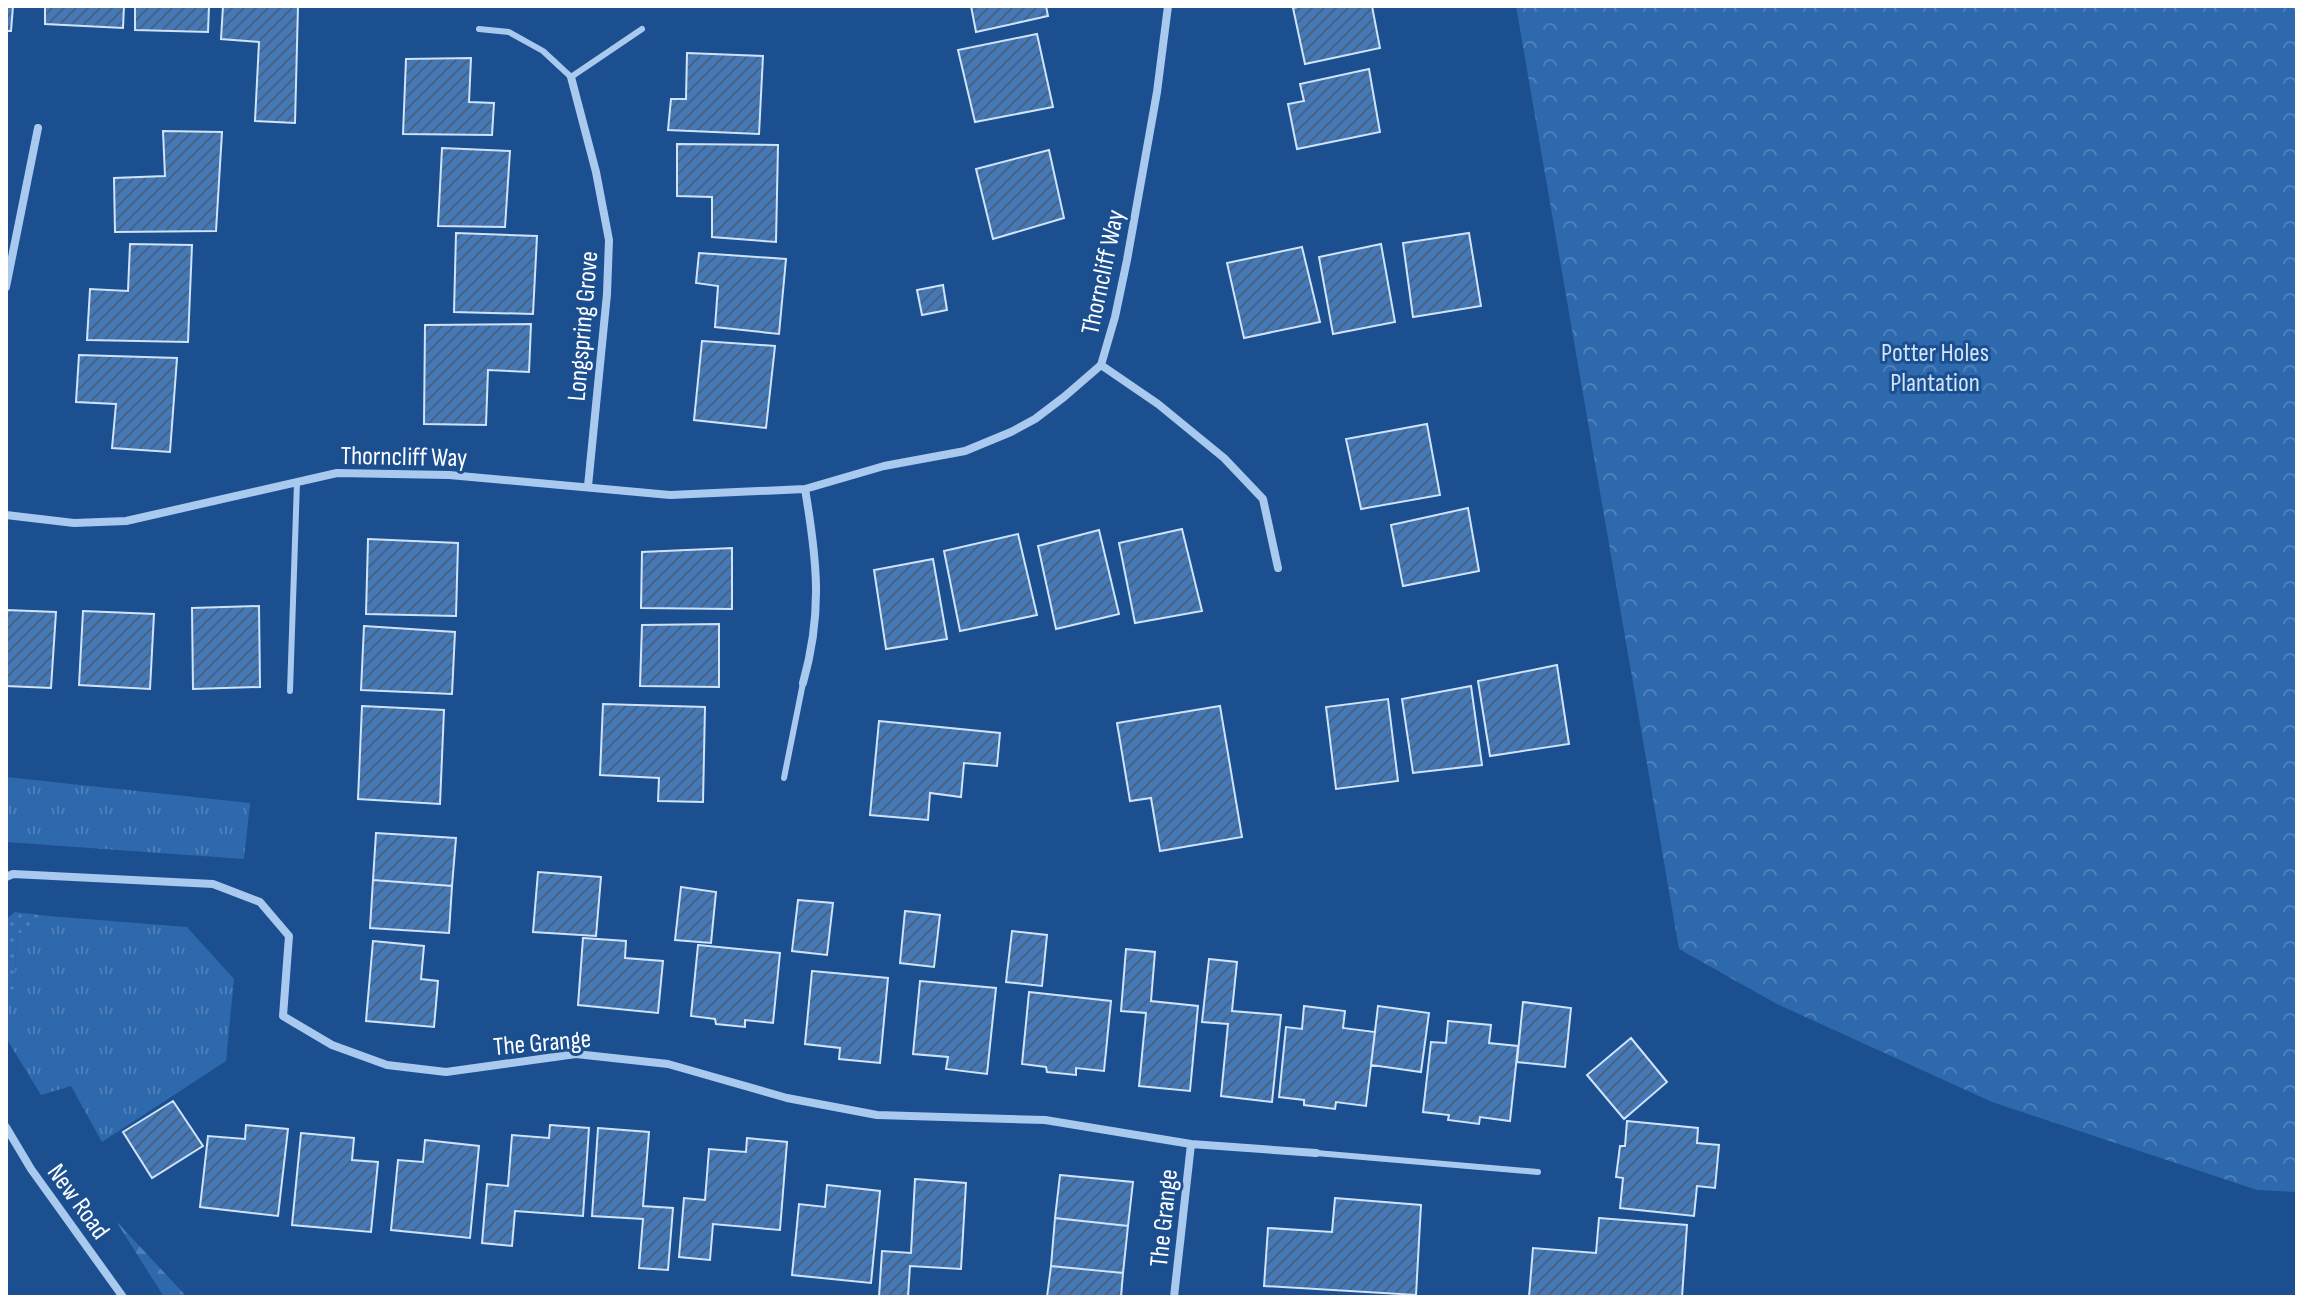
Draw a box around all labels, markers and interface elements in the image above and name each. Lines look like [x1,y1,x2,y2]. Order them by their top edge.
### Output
street label: Thorncliff Way [1075,207,1132,337]
street label: Longspring Grove [561,250,605,403]
park label: Potter Holes Plantation [1881,338,1989,399]
street label: Thorncliff Way [340,441,468,474]
street label: The Grange [492,1024,592,1063]
street label: New Road [40,1158,116,1246]
street label: The Grange [1144,1168,1185,1268]

